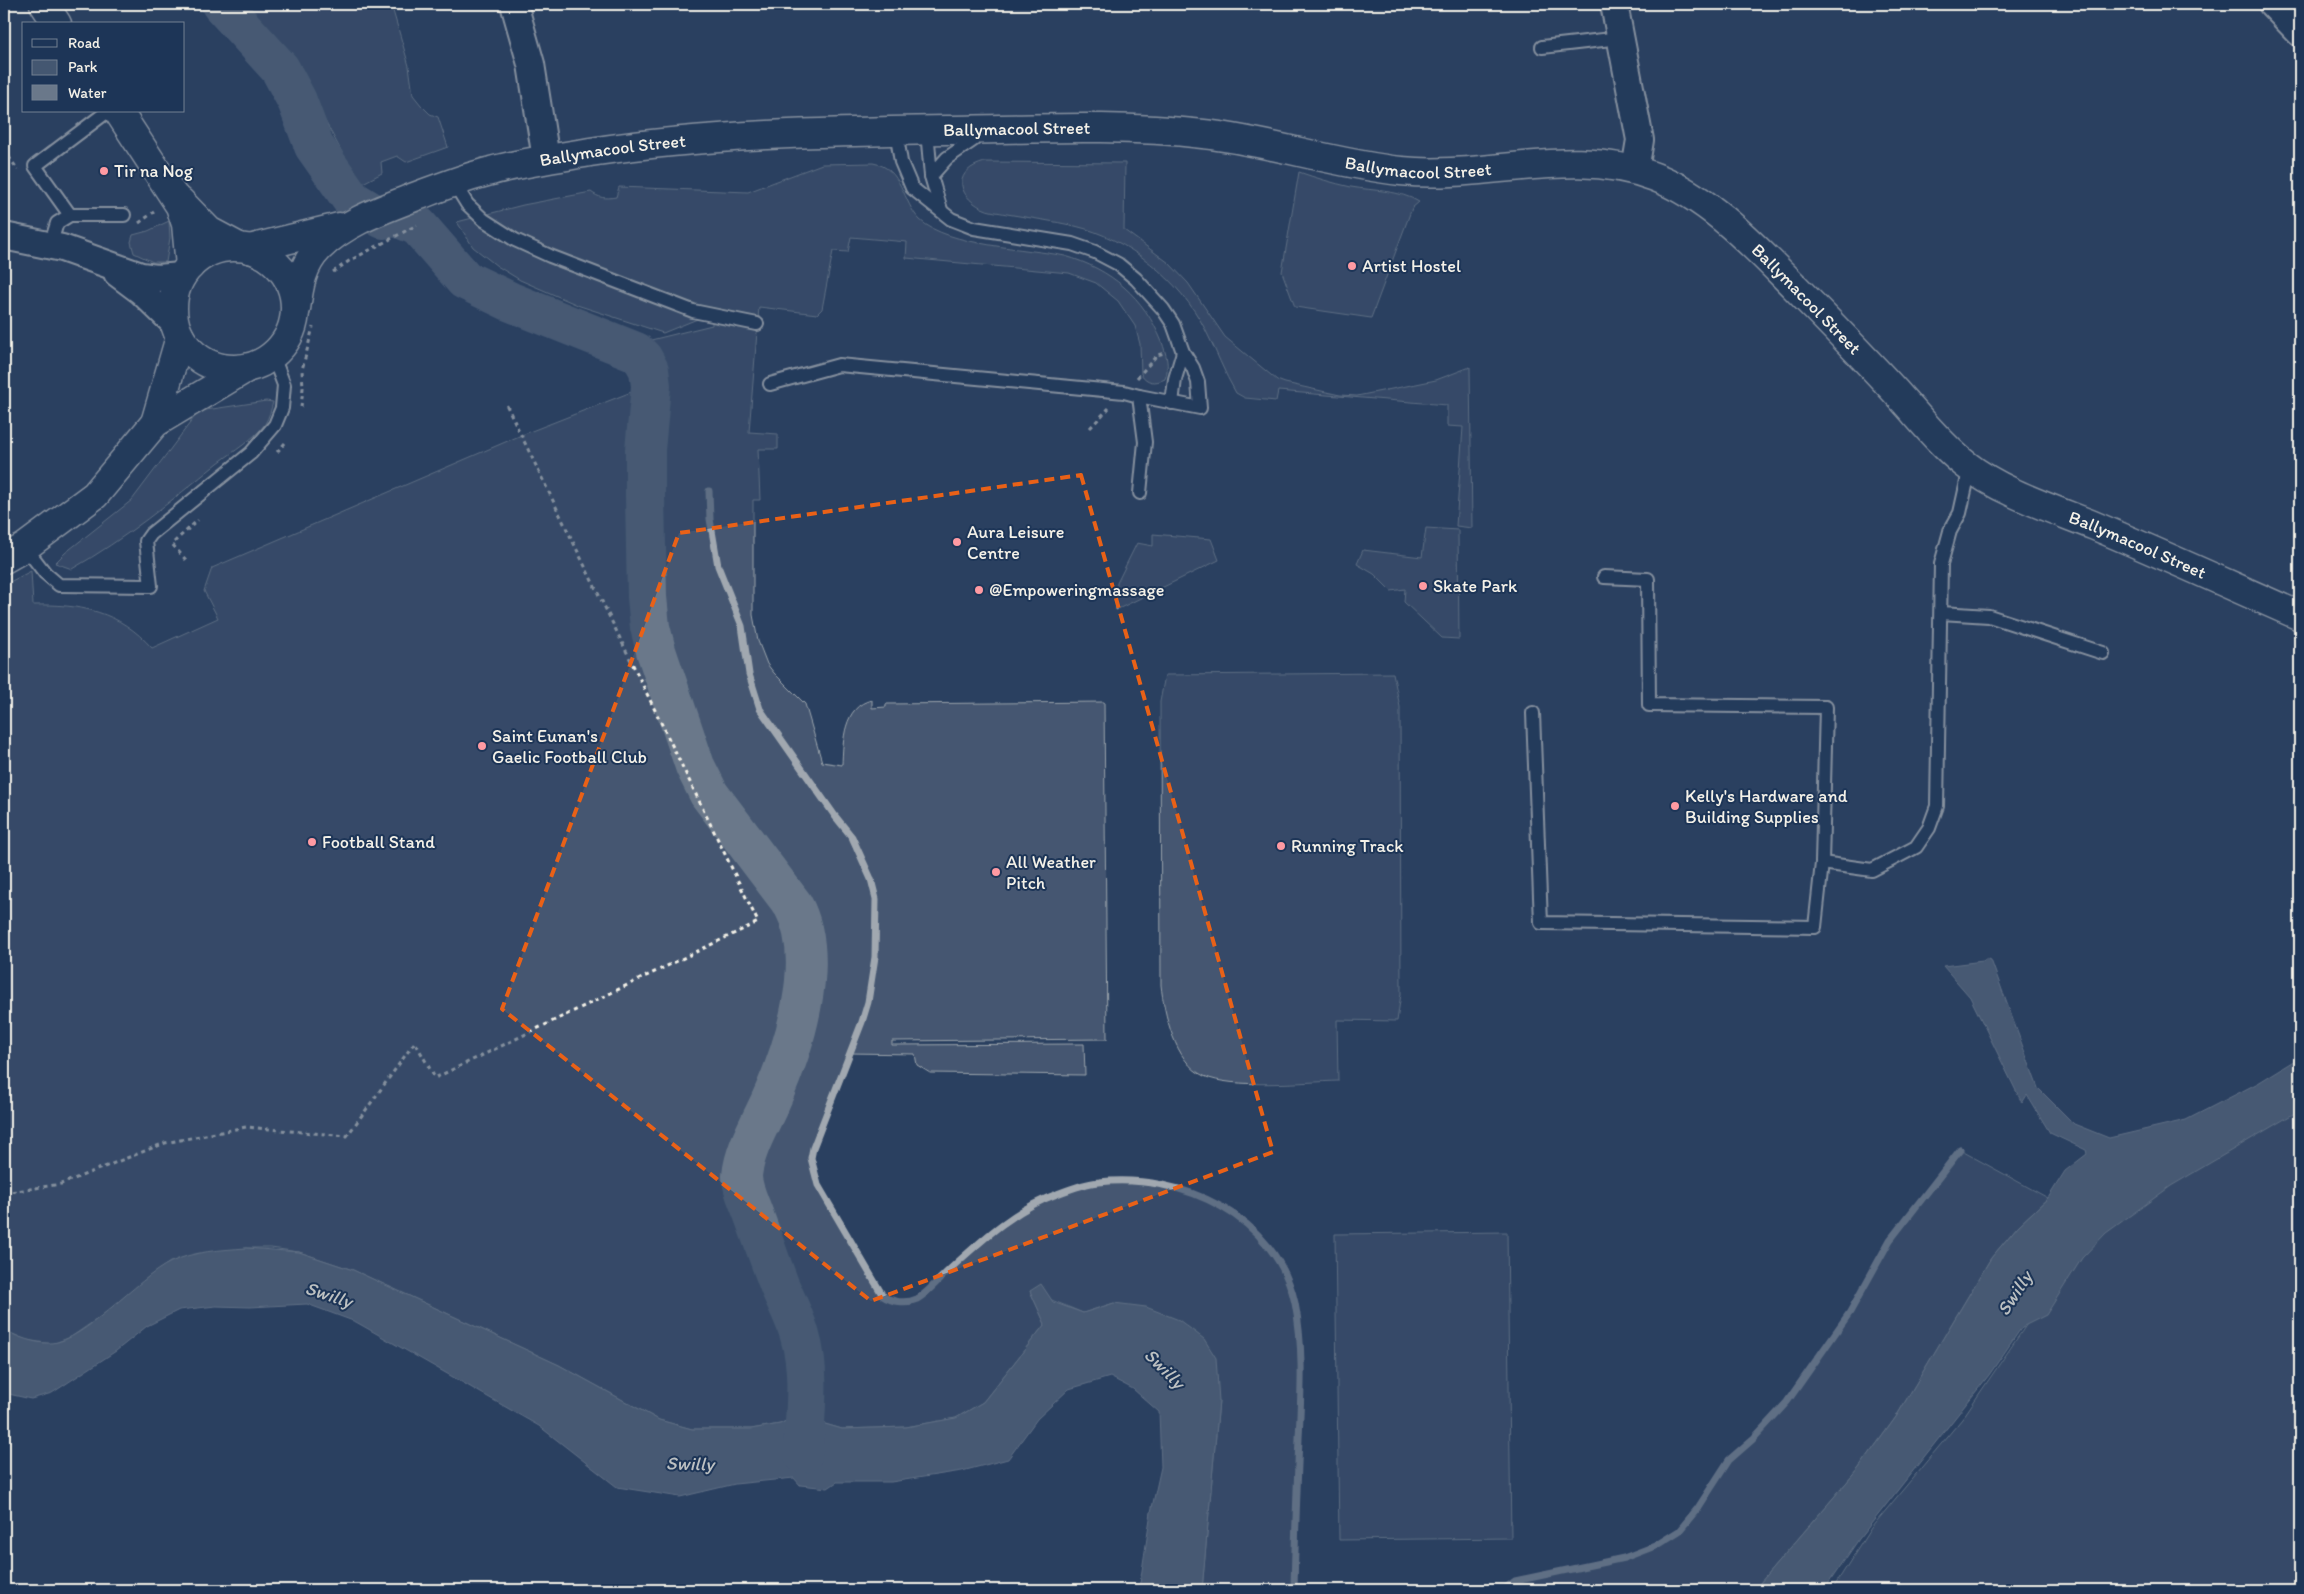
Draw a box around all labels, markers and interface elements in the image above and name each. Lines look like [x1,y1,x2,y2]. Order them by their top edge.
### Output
legend [22,22,185,112]
text: Road [68,34,101,52]
text: Park [68,58,98,76]
text: Water [68,84,107,102]
street label: Ballymacool Street [943,117,1091,141]
street label: Ballymacool Street [538,130,687,171]
street label: Ballymacool Street [1343,151,1493,184]
place label: Tir na Nog [114,160,194,182]
marker: Tir na Nog [98,165,110,177]
street label: Ballymacool Street [1747,239,1866,359]
place label: Artist Hostel [1362,255,1461,277]
marker: Artist Hostel [1346,260,1358,272]
street label: Ballymacool Street [2066,506,2210,584]
place label: Aura Leisure Centre [967,521,1064,564]
marker: Aura Leisure Centre [951,536,963,548]
place label: Skate Park [1433,575,1518,597]
place label: @Empoweringmassage [989,579,1164,601]
marker: Skate Park [1417,580,1429,592]
marker: @Empoweringmassage [973,584,985,596]
place label: Saint Eunan's Gaelic Football Club [492,725,647,768]
marker: Saint Eunan's Gaelic Football Club [476,740,488,752]
place label: Kelly's Hardware and Building Supplies [1685,785,1848,828]
marker: Kelly's Hardware and Building Supplies [1669,800,1681,812]
place label: Football Stand [322,831,435,853]
place label: Running Track [1291,835,1404,857]
marker: Football Stand [306,836,318,848]
marker: Running Track [1275,840,1287,852]
place label: All Weather Pitch [1006,851,1096,894]
marker: All Weather Pitch [990,866,1002,878]
water label: Swilly [1992,1265,2038,1320]
water label: Swilly [302,1276,357,1313]
water label: Swilly [1139,1343,1191,1395]
water label: Swilly [666,1452,716,1475]

